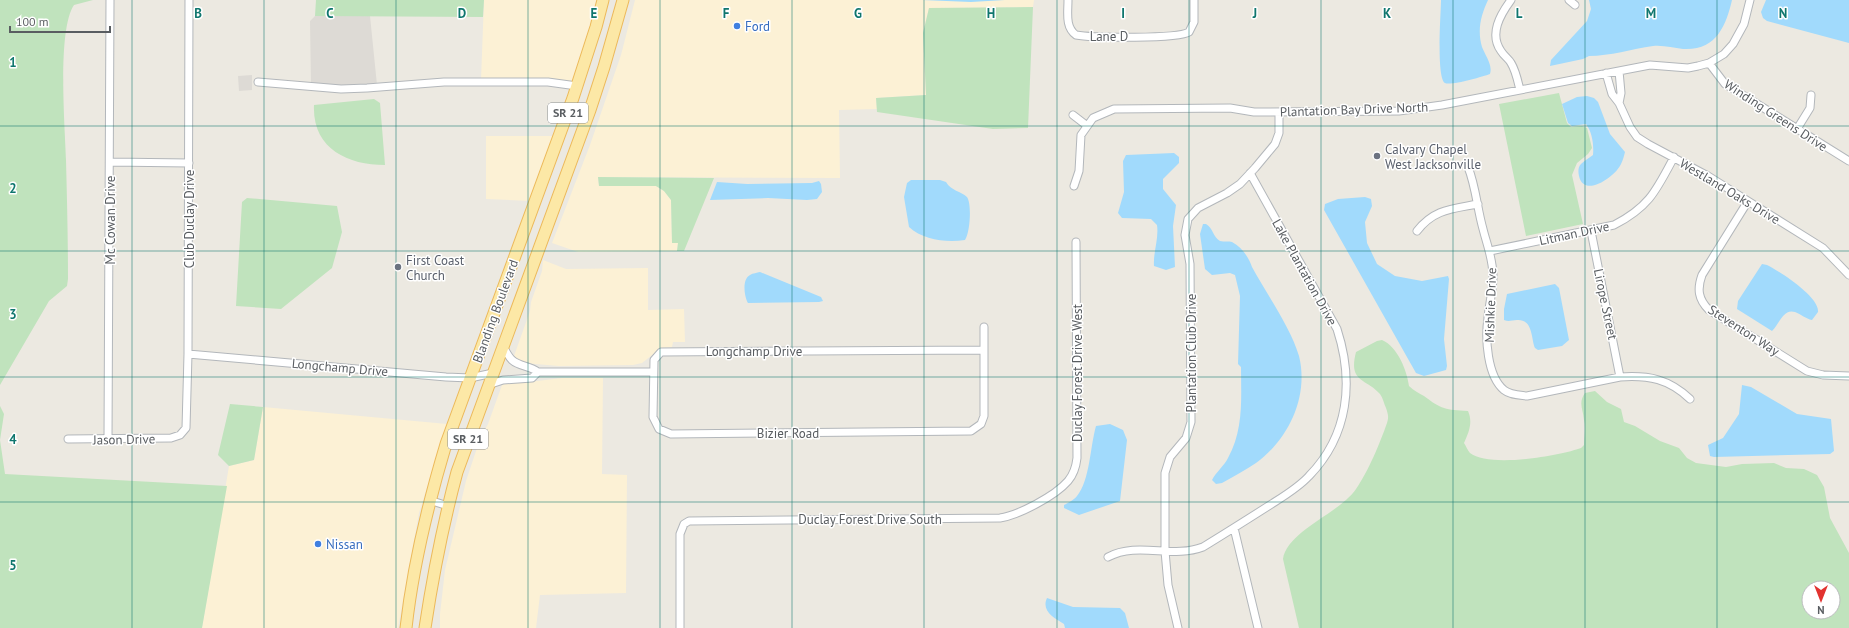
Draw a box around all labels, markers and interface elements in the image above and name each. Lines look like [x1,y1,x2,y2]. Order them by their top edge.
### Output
text: B [194,5,202,22]
text: C [326,5,334,22]
text: D [458,5,466,22]
text: E [591,5,598,22]
text: F [723,5,730,22]
text: G [854,5,862,22]
text: H [987,5,995,22]
text: I [1121,5,1125,22]
text: J [1252,5,1257,22]
text: K [1383,5,1391,22]
text: L [1516,5,1523,22]
text: M [1646,5,1656,22]
text: N [1779,5,1787,22]
scale bar [10,8,110,34]
text: 100 m [16,14,49,29]
place label: Ford [745,18,770,35]
marker: Ford [732,21,742,31]
street label: Lane D [1090,28,1128,45]
text: 1 [9,54,17,71]
street label: Winding Greens Drive [1721,76,1831,155]
street label: Plantation Bay Drive North [1279,98,1429,121]
road number: SR 21 [548,103,588,123]
place label: Calvary Chapel West Jacksonville [1385,141,1481,173]
marker: Calvary Chapel West Jacksonville [1372,151,1382,161]
street label: Westland Oaks Drive [1676,155,1783,228]
street label: Club Duclay Drive [181,170,198,268]
street label: Mc Cowan Drive [102,176,119,264]
text: 2 [9,180,17,197]
street label: Lake Plantation Drive [1268,216,1341,328]
street label: Litman Drive [1537,218,1611,249]
place label: First Coast Church [406,252,465,284]
street label: Blanding Boulevard [469,257,522,365]
marker: First Coast Church [393,262,403,272]
street label: Mishkie Drive [1481,267,1500,343]
street label: Lirope Street [1590,267,1621,342]
street label: Plantation Club Drive [1183,294,1200,412]
street label: Steventon Way [1705,301,1783,360]
street label: Duclay Forest Drive West [1069,304,1086,442]
text: 3 [9,306,17,323]
street label: Longchamp Drive [706,343,802,360]
street label: Longchamp Drive [291,355,389,380]
street label: Bizier Road [757,425,819,442]
road number: SR 21 [448,429,488,449]
street label: Jason Drive [92,430,155,449]
text: 4 [9,431,17,448]
street label: Duclay Forest Drive South [798,511,942,528]
place label: Nissan [326,536,363,553]
marker: Nissan [313,539,323,549]
text: 5 [9,557,17,574]
north arrow [1801,580,1841,620]
text: N [1817,603,1825,617]

